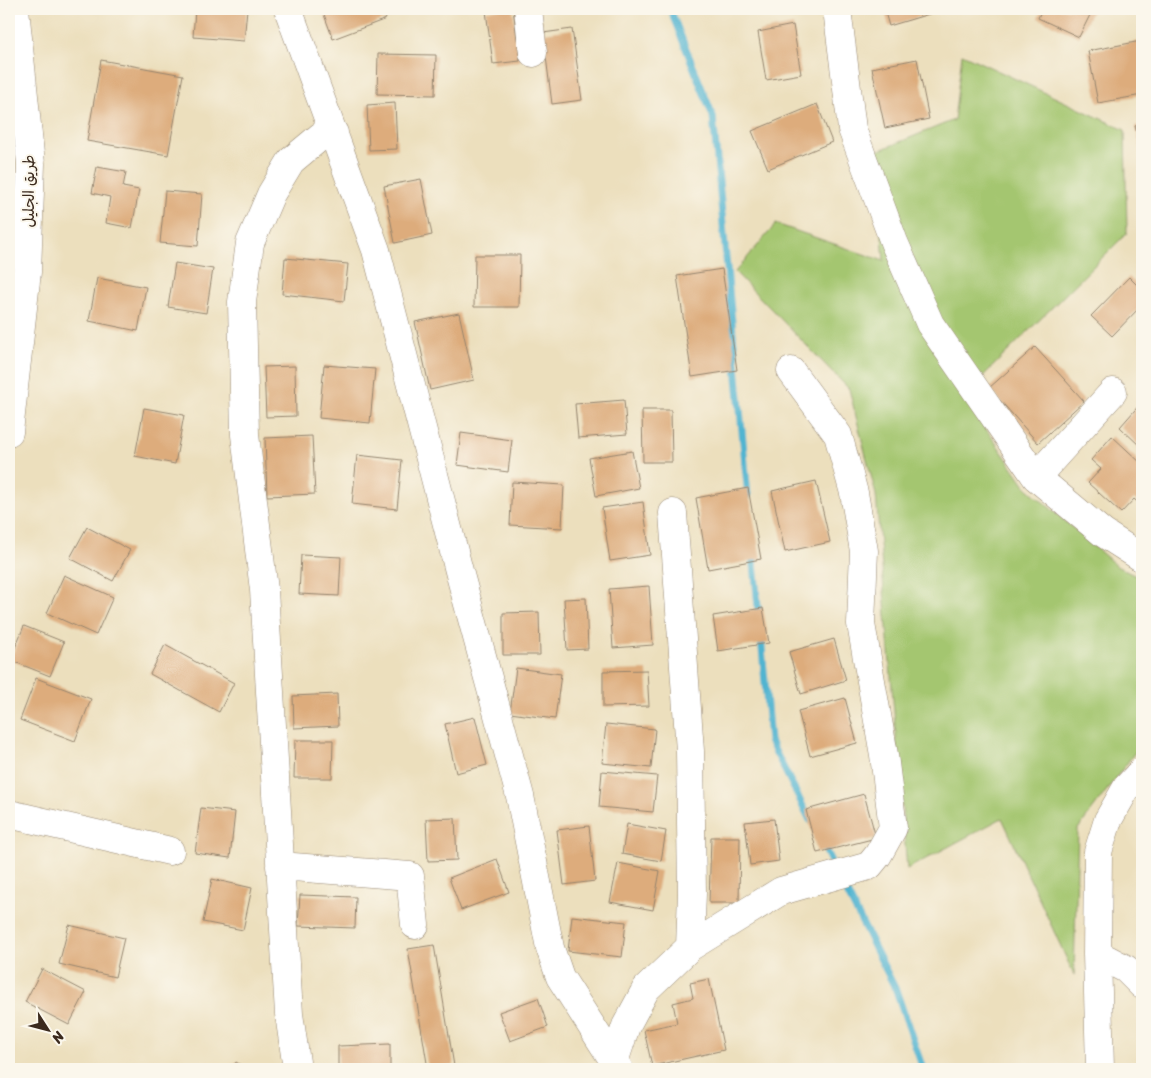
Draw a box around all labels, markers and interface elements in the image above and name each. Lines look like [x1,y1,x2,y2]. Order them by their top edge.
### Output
street label: طريق الجليل [16,155,42,227]
north arrow [22,1006,72,1056]
text: N [45,1025,72,1049]

